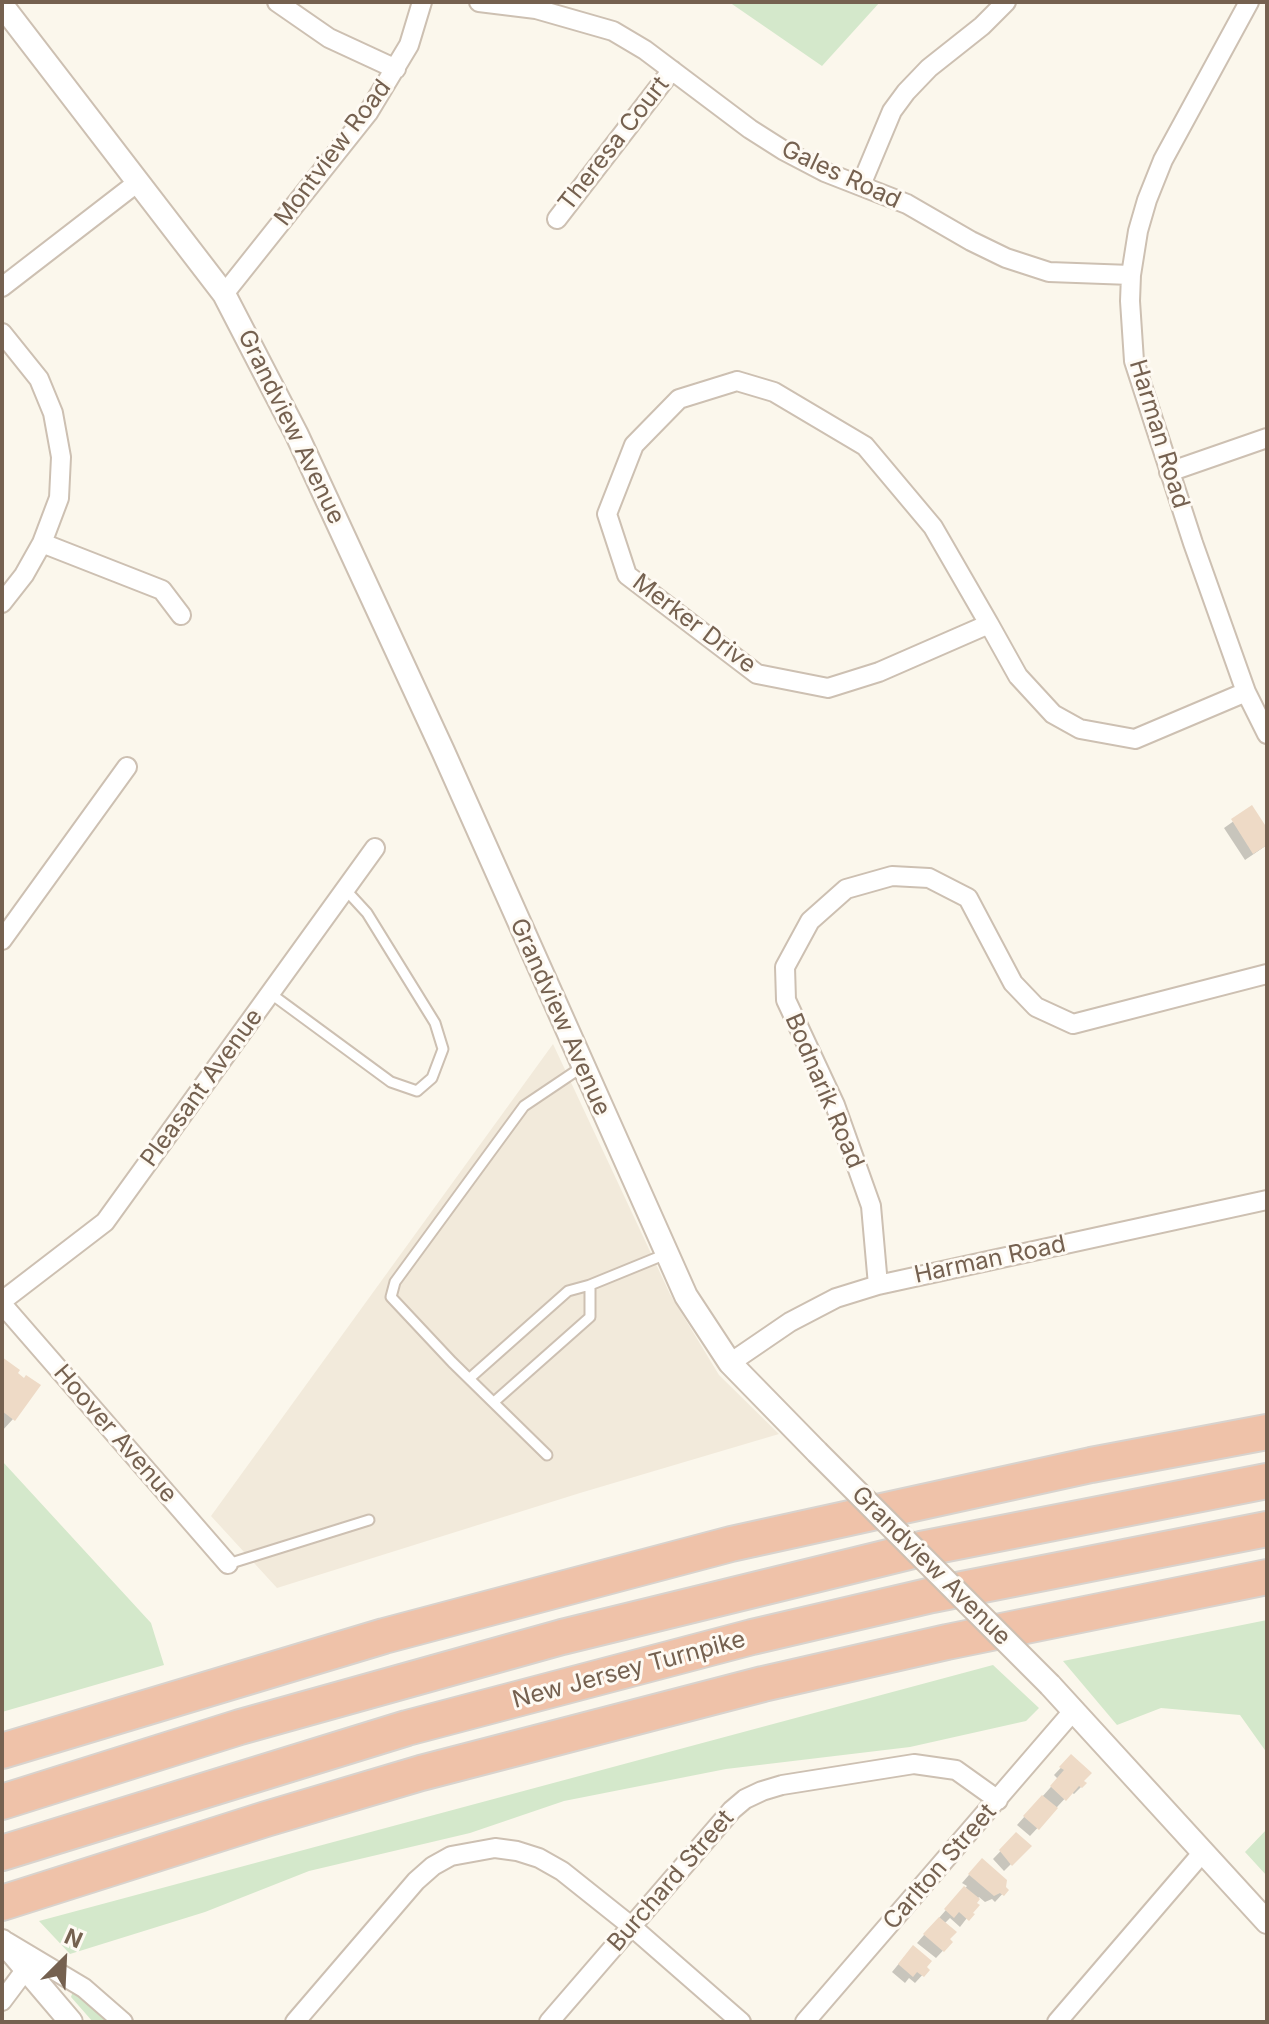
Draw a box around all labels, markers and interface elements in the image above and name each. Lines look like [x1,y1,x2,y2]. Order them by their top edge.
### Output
street label: Theresa Court [553,71,675,217]
street label: Montview Road [269,74,397,232]
street label: Gales Road [777,135,905,215]
street label: Grandview Avenue [231,325,351,529]
street label: Harman Road [1123,356,1195,512]
street label: Merker Drive [627,568,761,680]
street label: Grandview Avenue [504,914,616,1120]
street label: Pleasant Avenue [135,1003,269,1173]
street label: Bodnarik Road [778,1009,870,1173]
street label: Harman Road [912,1230,1068,1290]
street label: Hoover Avenue [47,1359,183,1509]
street label: Grandview Avenue [846,1481,1016,1651]
street label: New Jersey Turnpike [509,1625,749,1715]
street label: Carlton Street [878,1798,1002,1936]
street label: Burchard Street [602,1804,740,1958]
north arrow [24,1920,104,2000]
text: N [61,1923,87,1953]

